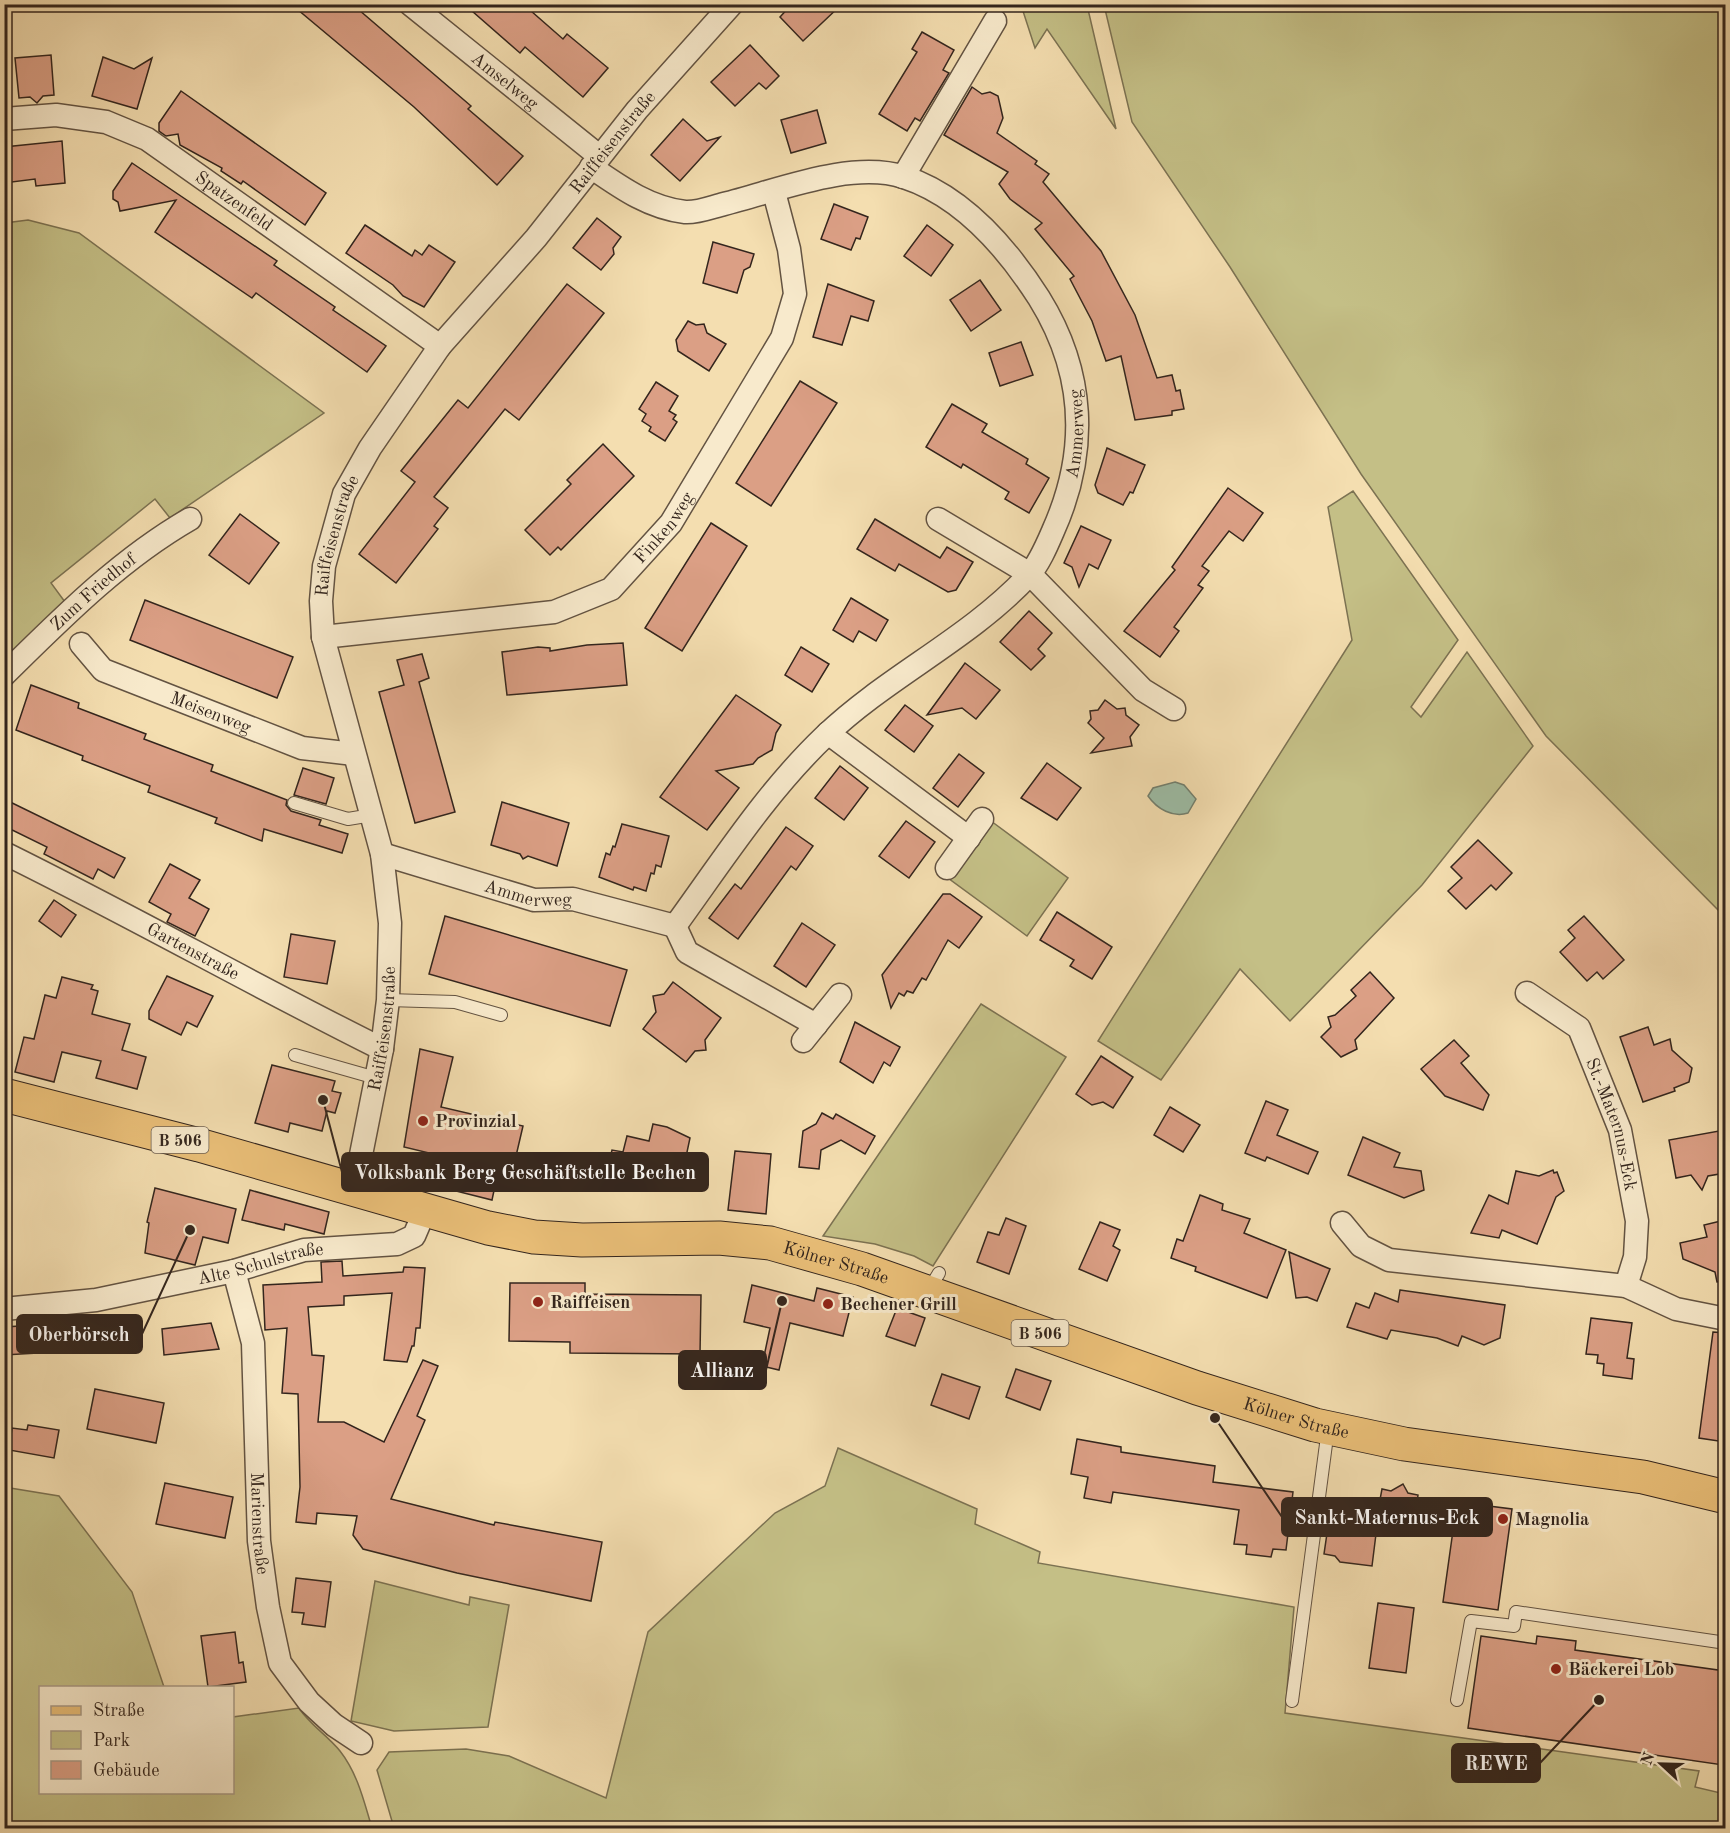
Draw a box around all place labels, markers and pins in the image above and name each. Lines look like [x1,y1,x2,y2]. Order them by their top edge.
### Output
place label: Provinzial [435,1113,517,1131]
marker: Provinzial [416,1114,430,1128]
callout: Volksbank Berg Geschäftstelle Bechen [342,1153,708,1191]
place label: Raiffeisen [550,1294,630,1312]
marker: Raiffeisen [531,1295,545,1309]
place label: Bechener Grill [840,1296,957,1314]
marker: Bechener Grill [821,1297,835,1311]
callout: Oberbörsch [17,1315,142,1353]
callout: Allianz [679,1351,766,1389]
callout: Sankt-Maternus-Eck [1282,1498,1492,1536]
place label: Magnolia [1515,1511,1589,1529]
marker: Magnolia [1496,1512,1510,1526]
place label: Bäckerei Lob [1568,1661,1674,1679]
marker: Bäckerei Lob [1549,1662,1563,1676]
callout: REWE [1452,1744,1540,1782]

